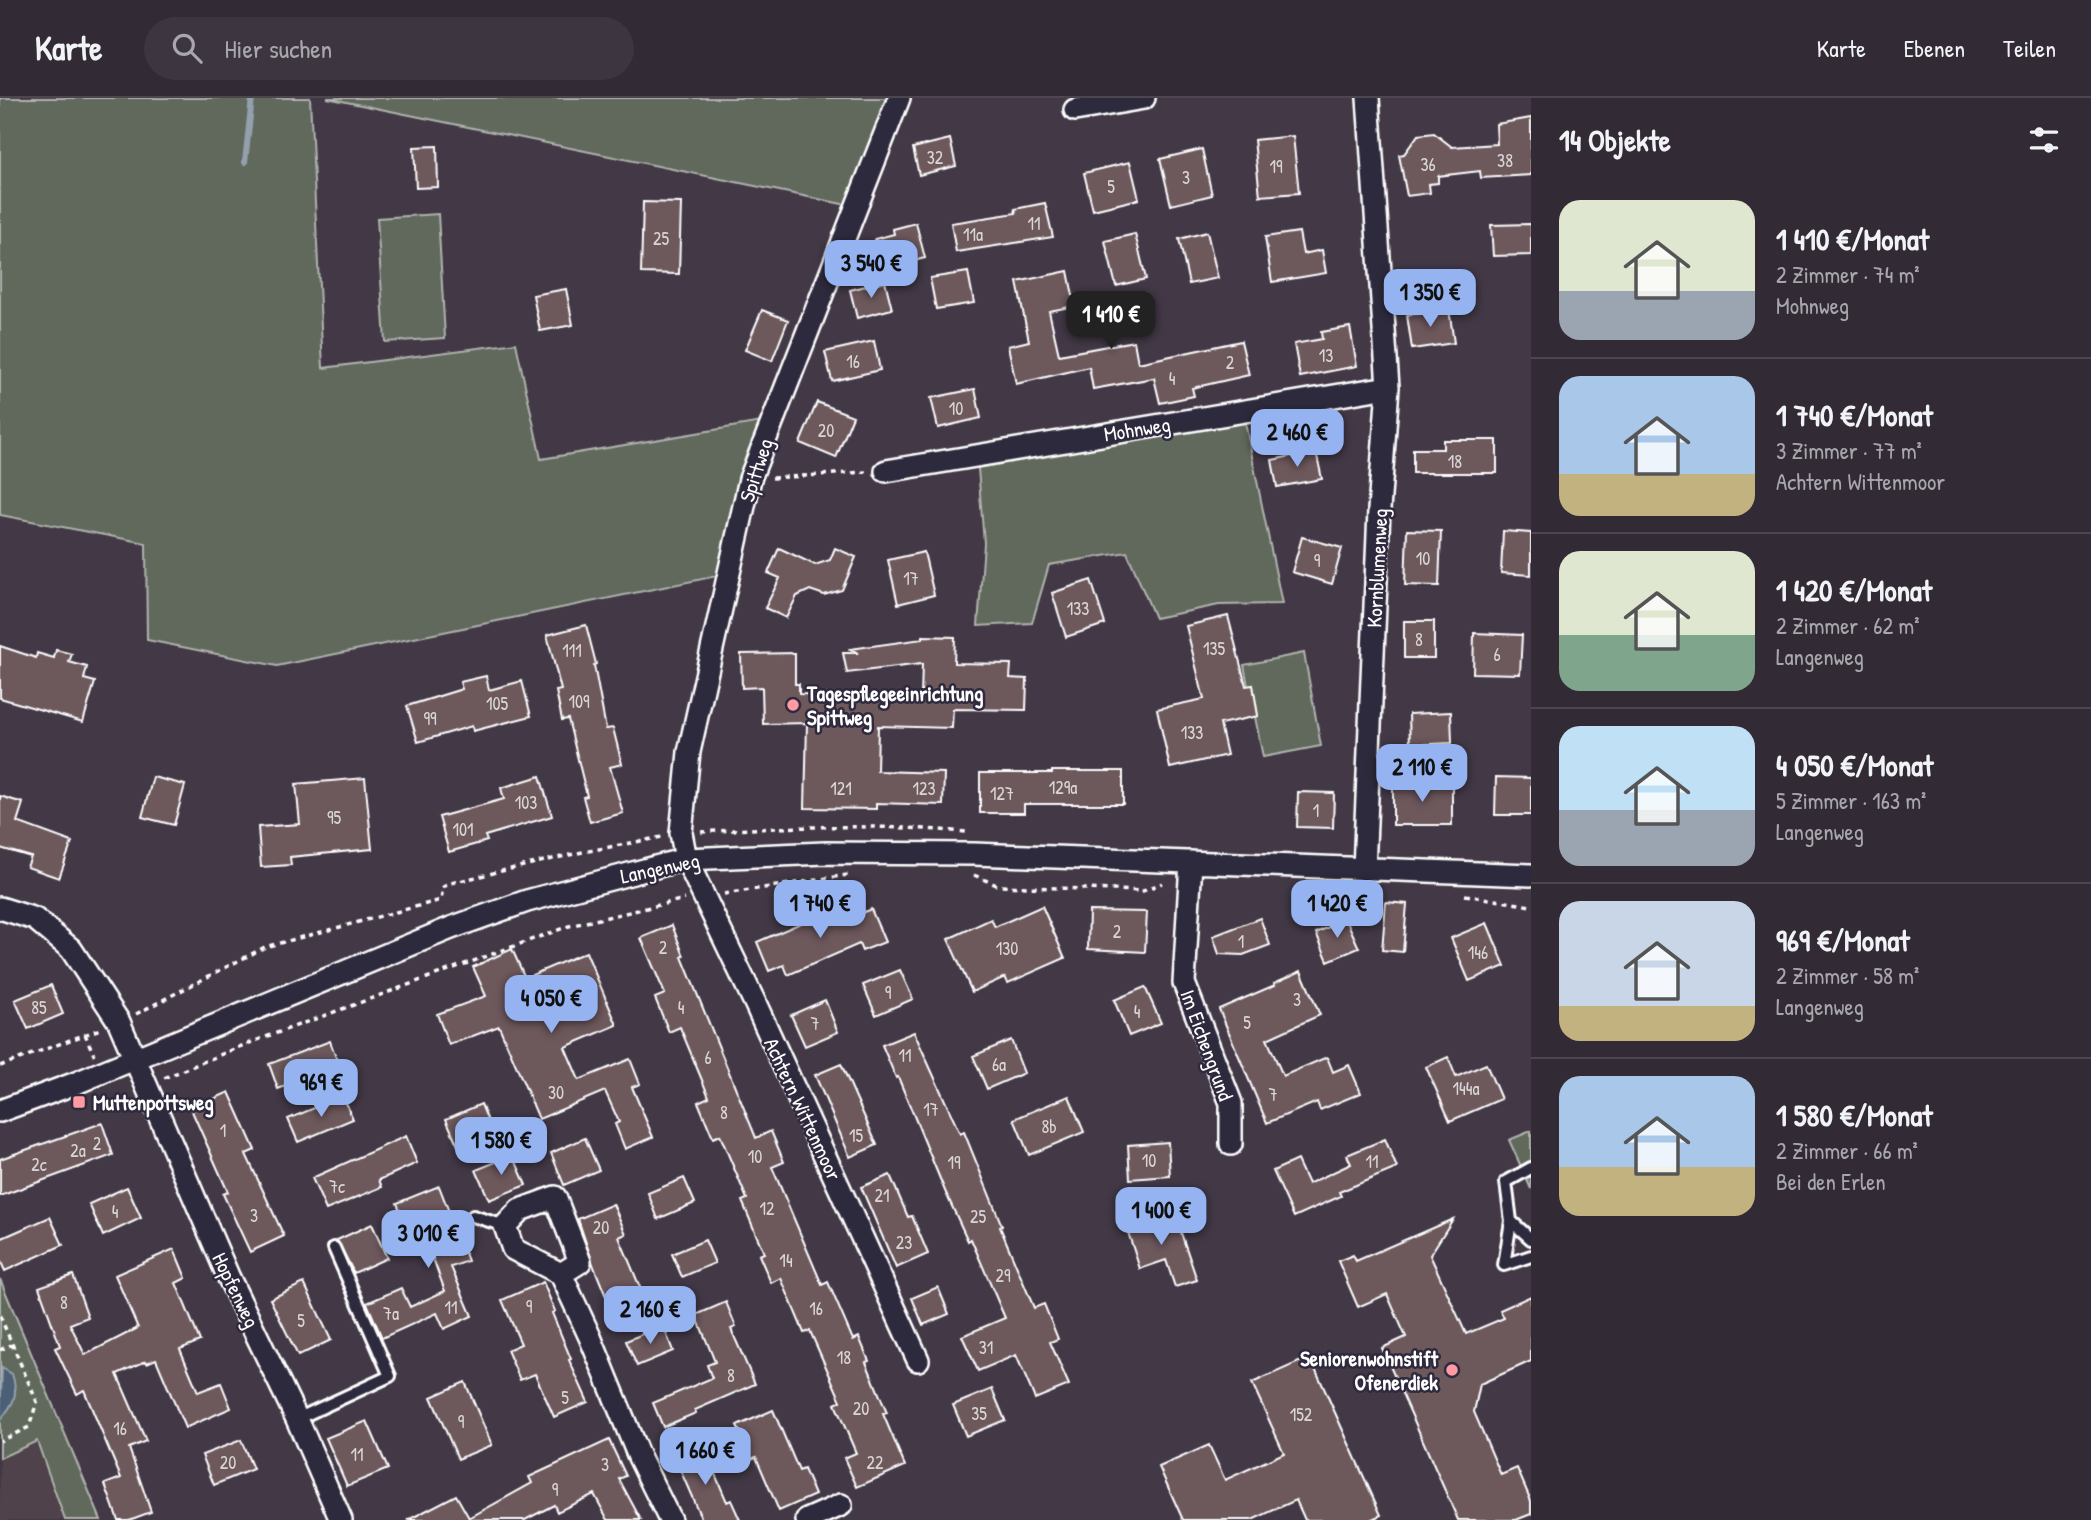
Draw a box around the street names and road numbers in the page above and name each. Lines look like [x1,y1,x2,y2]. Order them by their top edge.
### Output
street label: Mohnweg [1102,409,1172,449]
street label: Spittweg [732,435,780,505]
street label: Kornblumenweg [1359,508,1395,628]
street label: Langenweg [618,845,702,891]
street label: Im Eichengrund [1173,985,1241,1105]
street label: Achtern Wittenmoor [757,1033,849,1185]
street label: Hopfenweg [205,1248,267,1332]

